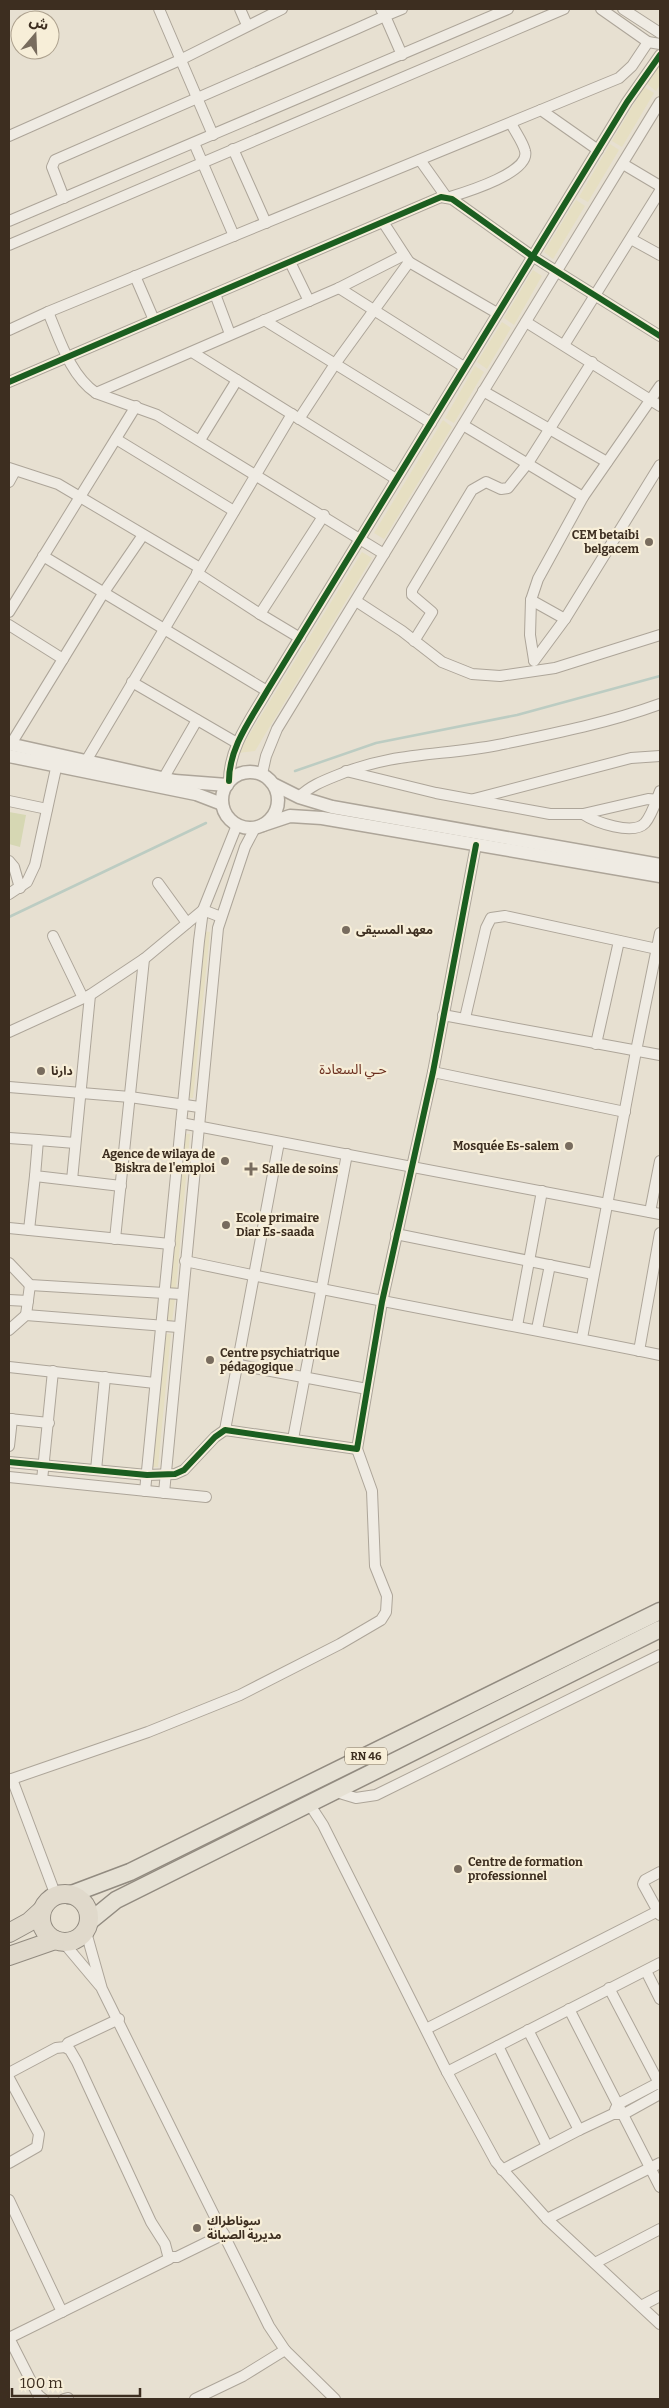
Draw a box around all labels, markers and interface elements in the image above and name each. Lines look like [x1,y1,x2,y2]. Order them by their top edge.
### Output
north arrow [10,10,60,60]
text: ش [27,12,51,34]
place label: CEM betaibi belgacem [572,528,640,556]
marker: CEM betaibi belgacem [643,536,655,548]
place label: معهد المسيقى [356,923,433,937]
marker: معهد المسيقى [340,924,352,936]
district label: حـي السعادة [319,1061,387,1080]
place label: دارنا [51,1064,73,1078]
marker: دارنا [35,1065,47,1077]
place label: Mosquée Es-salem [453,1139,560,1153]
marker: Mosquée Es-salem [563,1140,575,1152]
place label: Agence de wilaya de Biskra de l'emploi [102,1147,215,1175]
marker: Agence de wilaya de Biskra de l'emploi [219,1155,231,1167]
marker: Salle de soins [244,1162,258,1176]
place label: Salle de soins [262,1162,338,1176]
place label: Ecole primaire Diar Es-saada [236,1211,320,1239]
marker: Ecole primaire Diar Es-saada [220,1219,232,1231]
place label: Centre psychiatrique pédagogique [220,1346,340,1374]
marker: Centre psychiatrique pédagogique [204,1354,216,1366]
road number: RN 46 [345,1748,387,1764]
place label: Centre de formation professionnel [468,1855,583,1883]
marker: Centre de formation professionnel [452,1863,464,1875]
place label: سوناطراك مديرية الصيانة [207,2214,281,2242]
marker: سوناطراك مديرية الصيانة [191,2222,203,2234]
scale bar [12,2366,140,2398]
text: 100 m [20,2374,63,2392]

